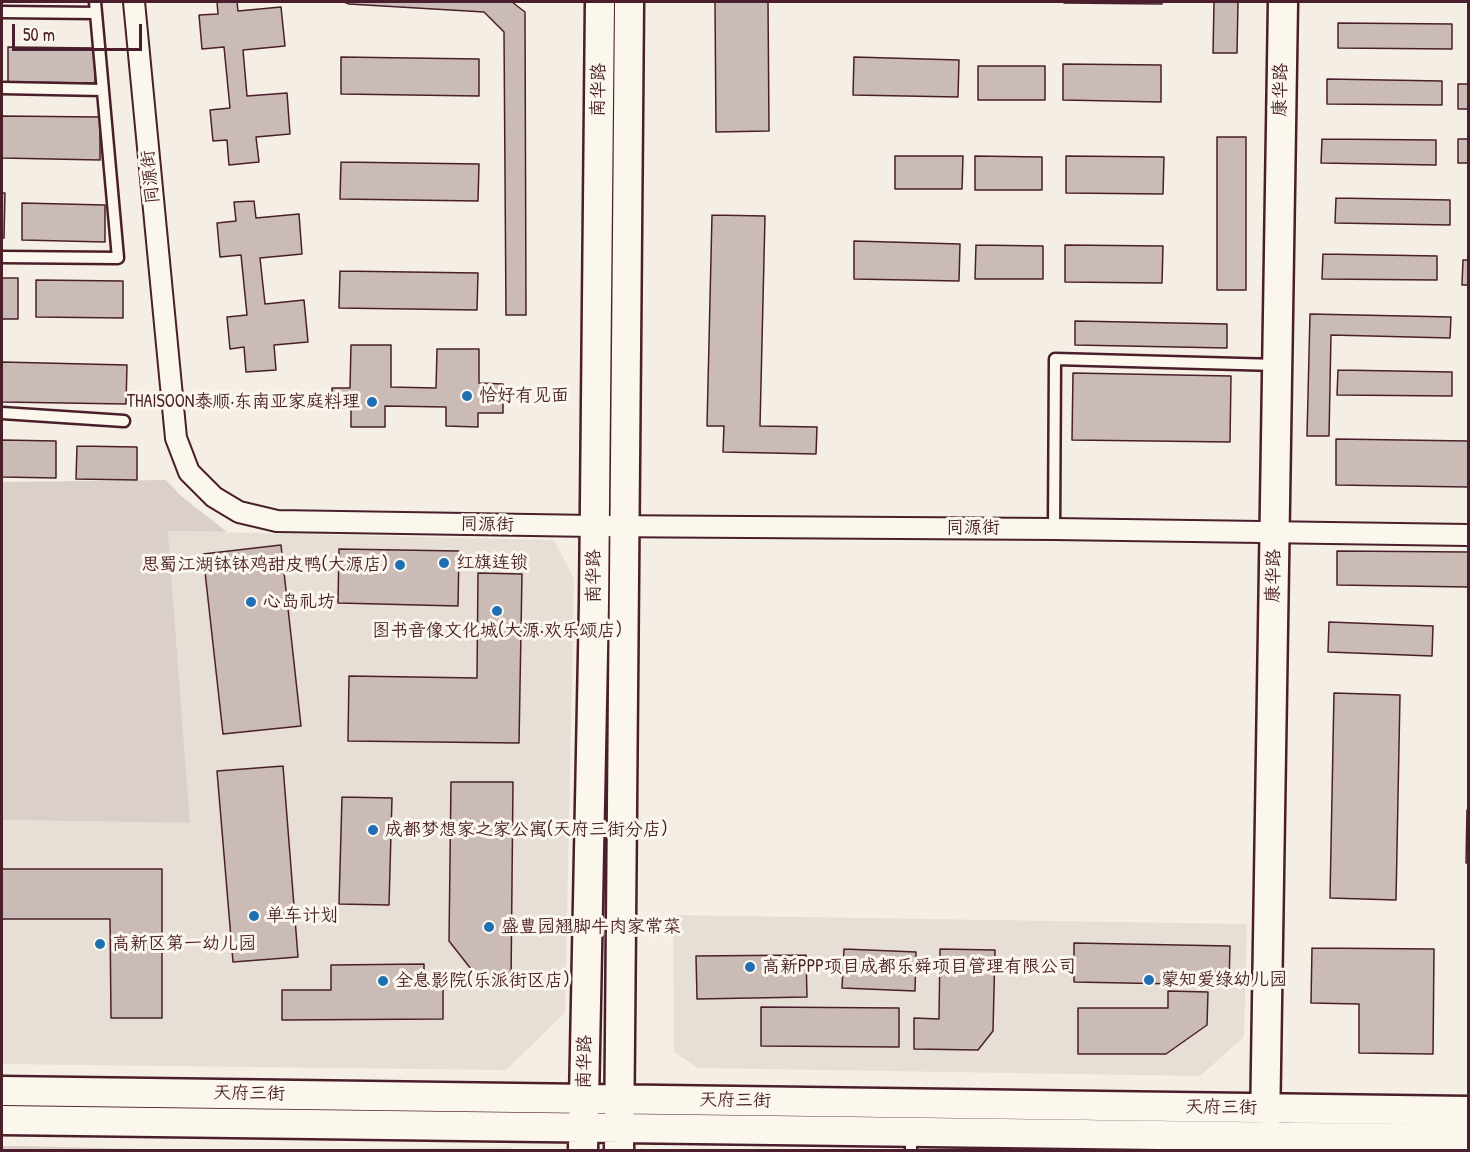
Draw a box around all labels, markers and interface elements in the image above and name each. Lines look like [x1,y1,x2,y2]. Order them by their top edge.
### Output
scale bar [15,12,146,50]
text: 50 m [23,22,55,47]
street label: 南华路 [588,63,610,117]
street label: 康华路 [1270,63,1292,117]
street label: 同源街 [137,149,165,205]
place label: 恰好有见面 [479,385,569,407]
marker: 恰好有见面 [460,389,474,403]
place label: THAISOON泰顺·东南亚家庭料理 [127,391,360,413]
marker: THAISOON泰顺·东南亚家庭料理 [365,395,379,409]
street label: 同源街 [460,514,514,536]
street label: 同源街 [946,517,1000,539]
street label: 南华路 [583,549,605,603]
street label: 康华路 [1263,549,1285,603]
place label: 红旗连锁 [456,552,528,574]
place label: 思蜀江湖钵钵鸡甜皮鸭(大源店) [141,554,388,576]
marker: 红旗连锁 [437,556,451,570]
marker: 思蜀江湖钵钵鸡甜皮鸭(大源店) [393,558,407,572]
place label: 心岛礼坊 [263,591,335,613]
marker: 心岛礼坊 [244,595,258,609]
marker: 图书音像文化城(大源·欢乐颂店) [490,604,504,618]
place label: 图书音像文化城(大源·欢乐颂店) [372,620,622,642]
place label: 成都梦想家之家公寓(天府三街分店) [385,819,668,841]
marker: 成都梦想家之家公寓(天府三街分店) [366,823,380,837]
place label: 单车计划 [266,905,338,927]
marker: 单车计划 [247,909,261,923]
place label: 盛豊园翘脚牛肉家常菜 [501,916,681,938]
marker: 盛豊园翘脚牛肉家常菜 [482,920,496,934]
place label: 高新区第一幼儿园 [112,933,256,955]
marker: 高新区第一幼儿园 [93,937,107,951]
place label: 高新PPP项目成都乐舜项目管理有限公司 [762,956,1076,978]
marker: 高新PPP项目成都乐舜项目管理有限公司 [743,960,757,974]
place label: 蒙知爱绿幼儿园 [1161,969,1287,991]
place label: 全息影院(乐派街区店) [395,970,570,992]
marker: 蒙知爱绿幼儿园 [1142,973,1156,987]
marker: 全息影院(乐派街区店) [376,974,390,988]
street label: 南华路 [574,1035,596,1089]
street label: 天府三街 [213,1083,285,1105]
street label: 天府三街 [699,1090,771,1112]
street label: 天府三街 [1185,1097,1257,1119]

